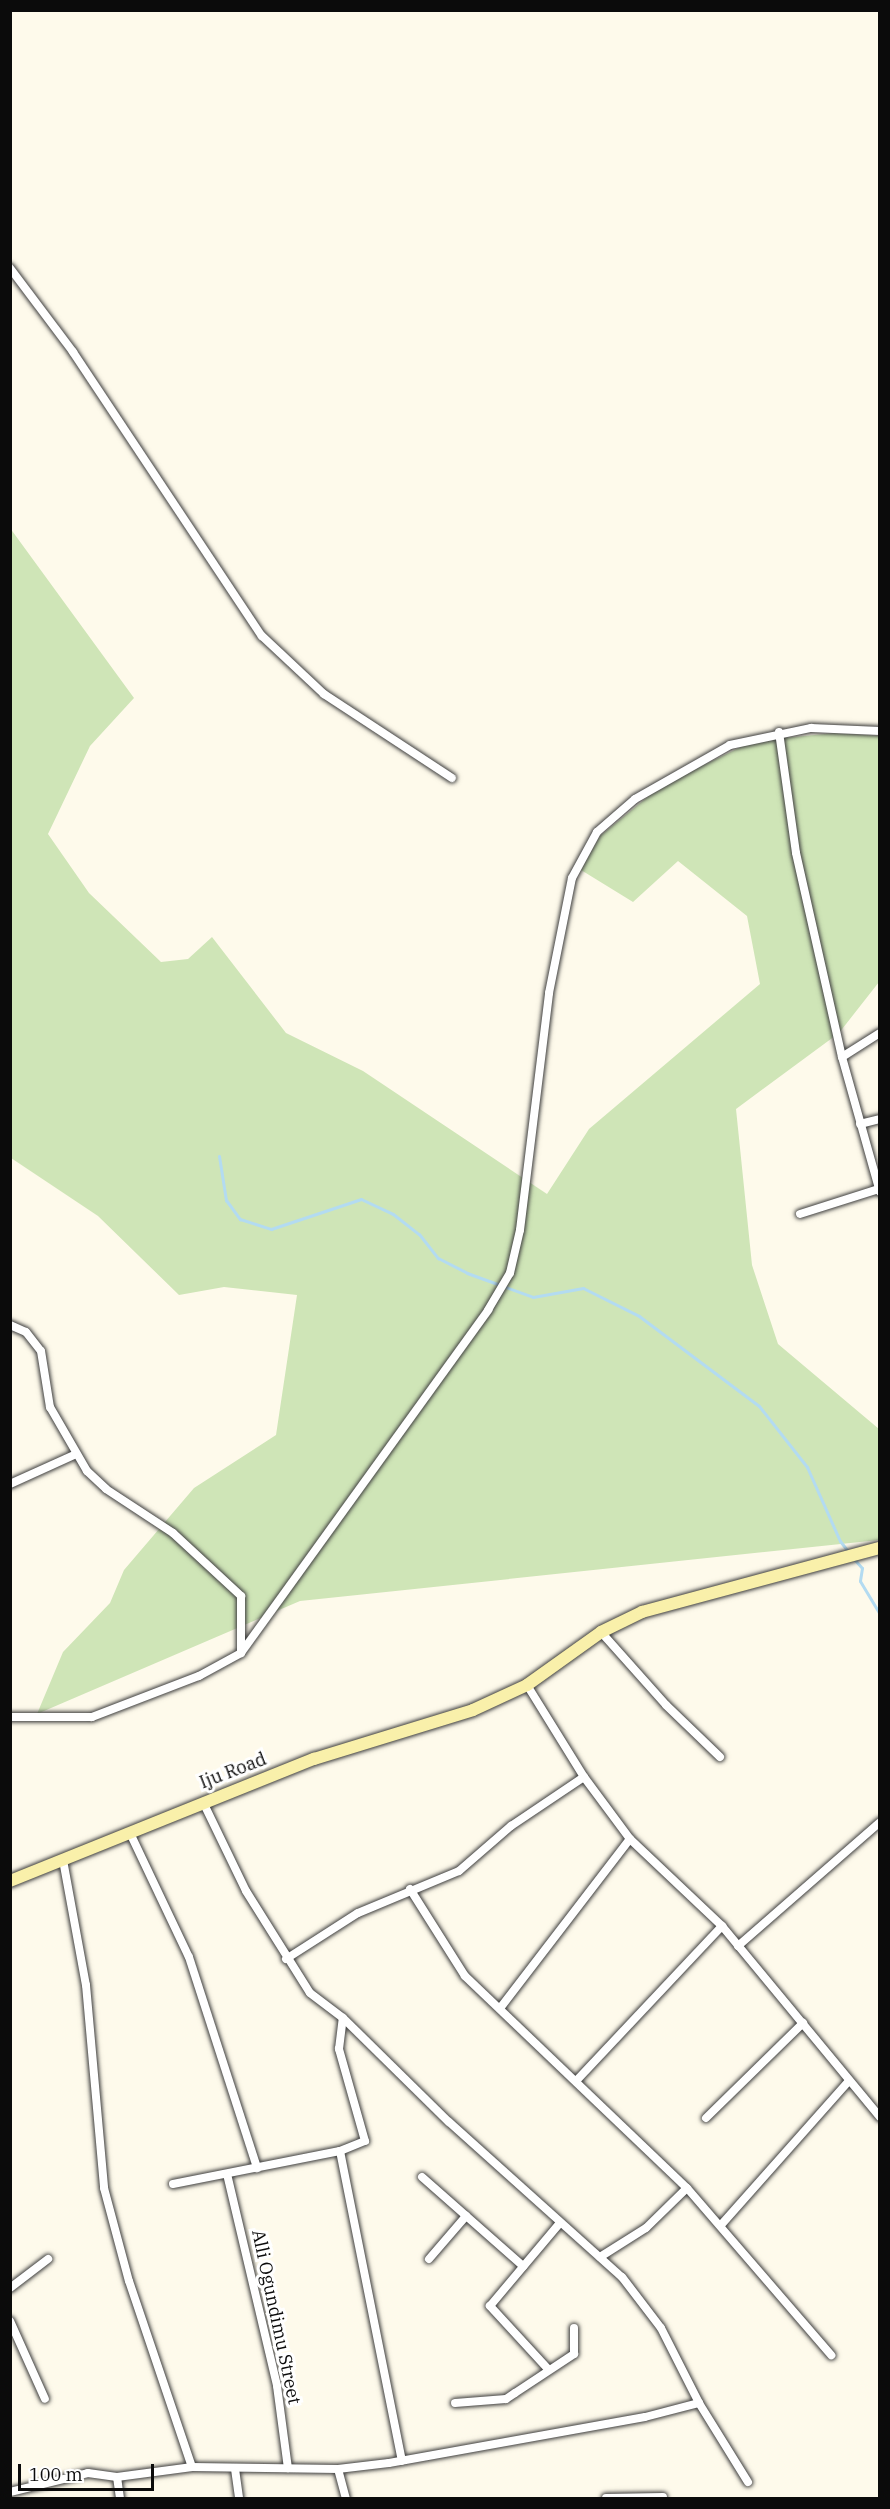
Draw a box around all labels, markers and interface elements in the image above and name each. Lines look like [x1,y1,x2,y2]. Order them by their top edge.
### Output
street label: Iju Road [196,1748,270,1794]
street label: Alli Ogundimu Street [247,2228,305,2406]
scale bar [21,2452,158,2490]
text: 100 m [29,2463,83,2486]

